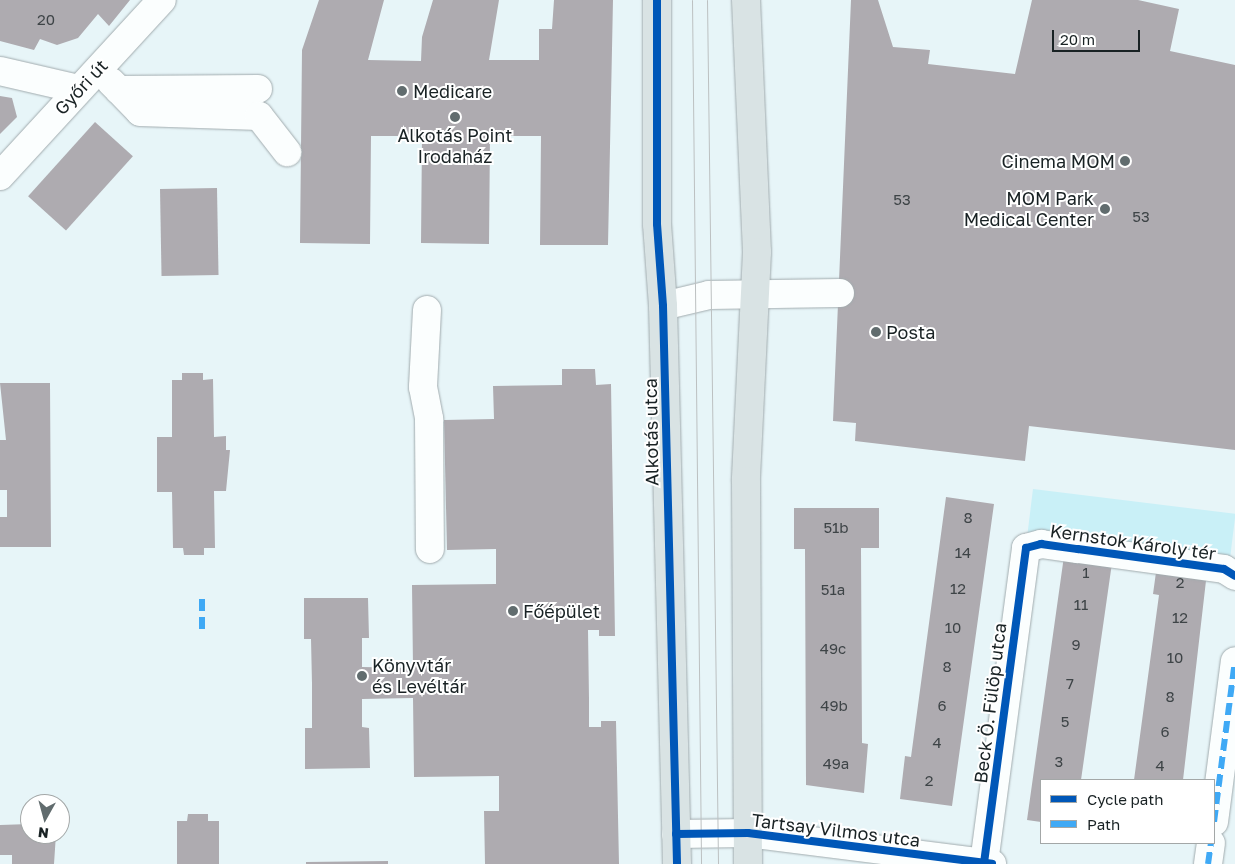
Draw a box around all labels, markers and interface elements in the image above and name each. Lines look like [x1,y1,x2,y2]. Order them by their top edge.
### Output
house number: 20 [37,11,55,29]
scale bar [1055,20,1142,52]
text: 20 m [1060,30,1095,48]
street label: Győri út [50,55,112,119]
place label: Medicare [413,80,492,102]
marker: Medicare [395,84,409,98]
marker: Alkotás Point Irodaház [449,111,461,123]
place label: Alkotás Point Irodaház [398,125,512,168]
place label: Cinema MOM [1002,150,1115,172]
marker: Cinema MOM [1119,155,1131,167]
place label: MOM Park Medical Center [964,188,1094,230]
house number: 53 [893,191,911,209]
marker: MOM Park Medical Center [1098,202,1112,216]
house number: 53 [1132,208,1150,226]
place label: Posta [886,321,935,343]
marker: Posta [870,326,882,338]
street label: Alkotás utca [639,378,663,486]
house number: 8 [963,509,973,527]
house number: 51b [823,519,849,537]
street label: Kernstok Károly tér [1049,520,1217,564]
house number: 14 [955,544,971,562]
house number: 1 [1082,564,1090,582]
house number: 2 [1176,574,1184,592]
house number: 12 [950,580,966,598]
house number: 51a [821,581,845,599]
house number: 11 [1074,596,1088,614]
place label: Főépület [523,600,600,622]
marker: Főépület [507,605,519,617]
house number: 12 [1172,609,1188,627]
house number: 10 [945,619,961,637]
street label: Beck Ö. Fülöp utca [969,622,1011,784]
house number: 9 [1071,636,1081,654]
house number: 49c [820,640,846,658]
house number: 10 [1167,649,1183,667]
place label: Könyvtár és Levéltár [372,655,467,698]
house number: 8 [942,658,952,676]
marker: Könyvtár és Levéltár [356,670,368,682]
house number: 7 [1066,675,1074,693]
house number: 8 [1165,688,1175,706]
house number: 49b [820,697,848,715]
house number: 6 [937,697,947,715]
house number: 5 [1061,713,1069,731]
house number: 6 [1160,723,1170,741]
house number: 4 [932,734,942,752]
house number: 3 [1055,753,1063,771]
house number: 49a [823,755,849,773]
house number: 4 [1155,757,1165,775]
house number: 2 [925,772,933,790]
legend [1040,779,1215,844]
text: Cycle path [1087,790,1163,808]
north arrow [20,794,70,844]
street label: Tartsay Vilmos utca [750,809,922,851]
text: Path [1087,815,1120,833]
text: N [37,824,50,842]

